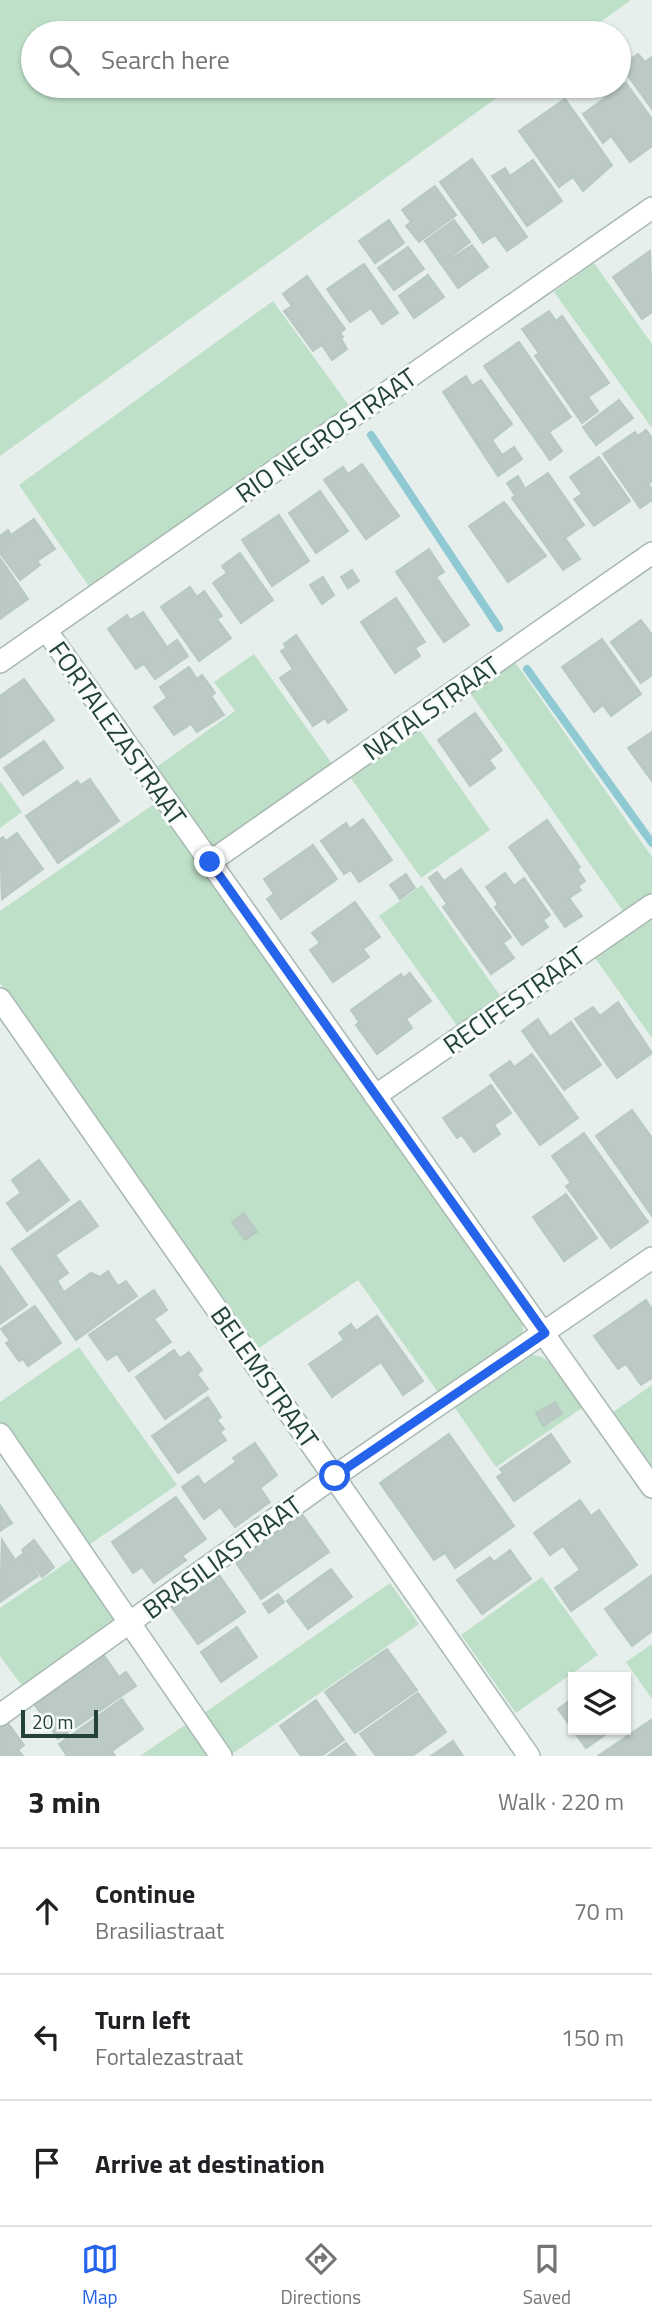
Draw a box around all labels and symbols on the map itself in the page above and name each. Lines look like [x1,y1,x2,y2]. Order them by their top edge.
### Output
street label: RIO NEGROSTRAAT [227,358,425,512]
street label: FORTALEZASTRAAT [40,633,197,833]
street label: NATALSTRAAT [355,646,508,770]
route end [194,846,225,877]
street label: RECIFESTRAAT [435,936,593,1064]
street label: BELEMSTRAAT [201,1298,329,1456]
route start [319,1460,350,1491]
street label: BRASILIASTRAAT [134,1486,310,1628]
scale bar [21,1707,98,1739]

